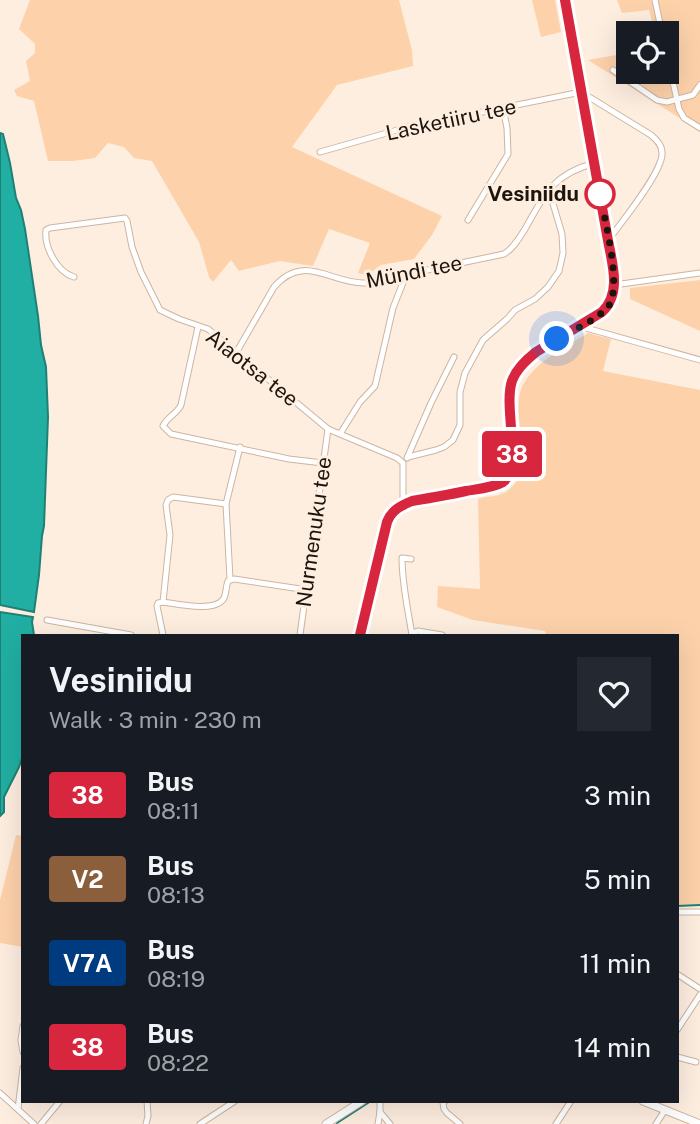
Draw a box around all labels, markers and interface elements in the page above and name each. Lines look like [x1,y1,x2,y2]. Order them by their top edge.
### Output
map controls [616,21,679,84]
button: locate [616,21,679,84]
street label: Lasketiiru tee [383,93,518,146]
marker: Vesiniidu [585,179,615,209]
place label: Vesiniidu [488,181,579,206]
street label: Mündi tee [364,250,464,293]
your location [539,321,574,356]
street label: Aiaotsa tee [201,324,303,411]
line badge: 38 [480,431,544,477]
text: 38 [496,440,528,468]
street label: Nurmenuku tee [291,455,336,609]
button: heart [577,657,651,731]
text: Vesiniidu [49,661,193,699]
text: Walk · 3 min · 230 m [49,706,262,733]
text: Bus [147,766,194,797]
text: 3 min [584,780,651,811]
text: 38 [72,781,104,809]
text: 08:11 [147,797,200,824]
text: Bus [147,850,194,881]
text: 5 min [584,864,651,895]
text: V2 [71,865,104,893]
text: 08:13 [147,881,205,908]
text: Bus [147,934,194,965]
text: 11 min [579,948,651,979]
text: V7A [63,949,112,977]
text: 08:19 [147,965,205,992]
text: Bus [147,1018,194,1049]
text: 14 min [574,1032,651,1063]
text: 38 [72,1033,104,1061]
text: 08:22 [147,1049,209,1076]

